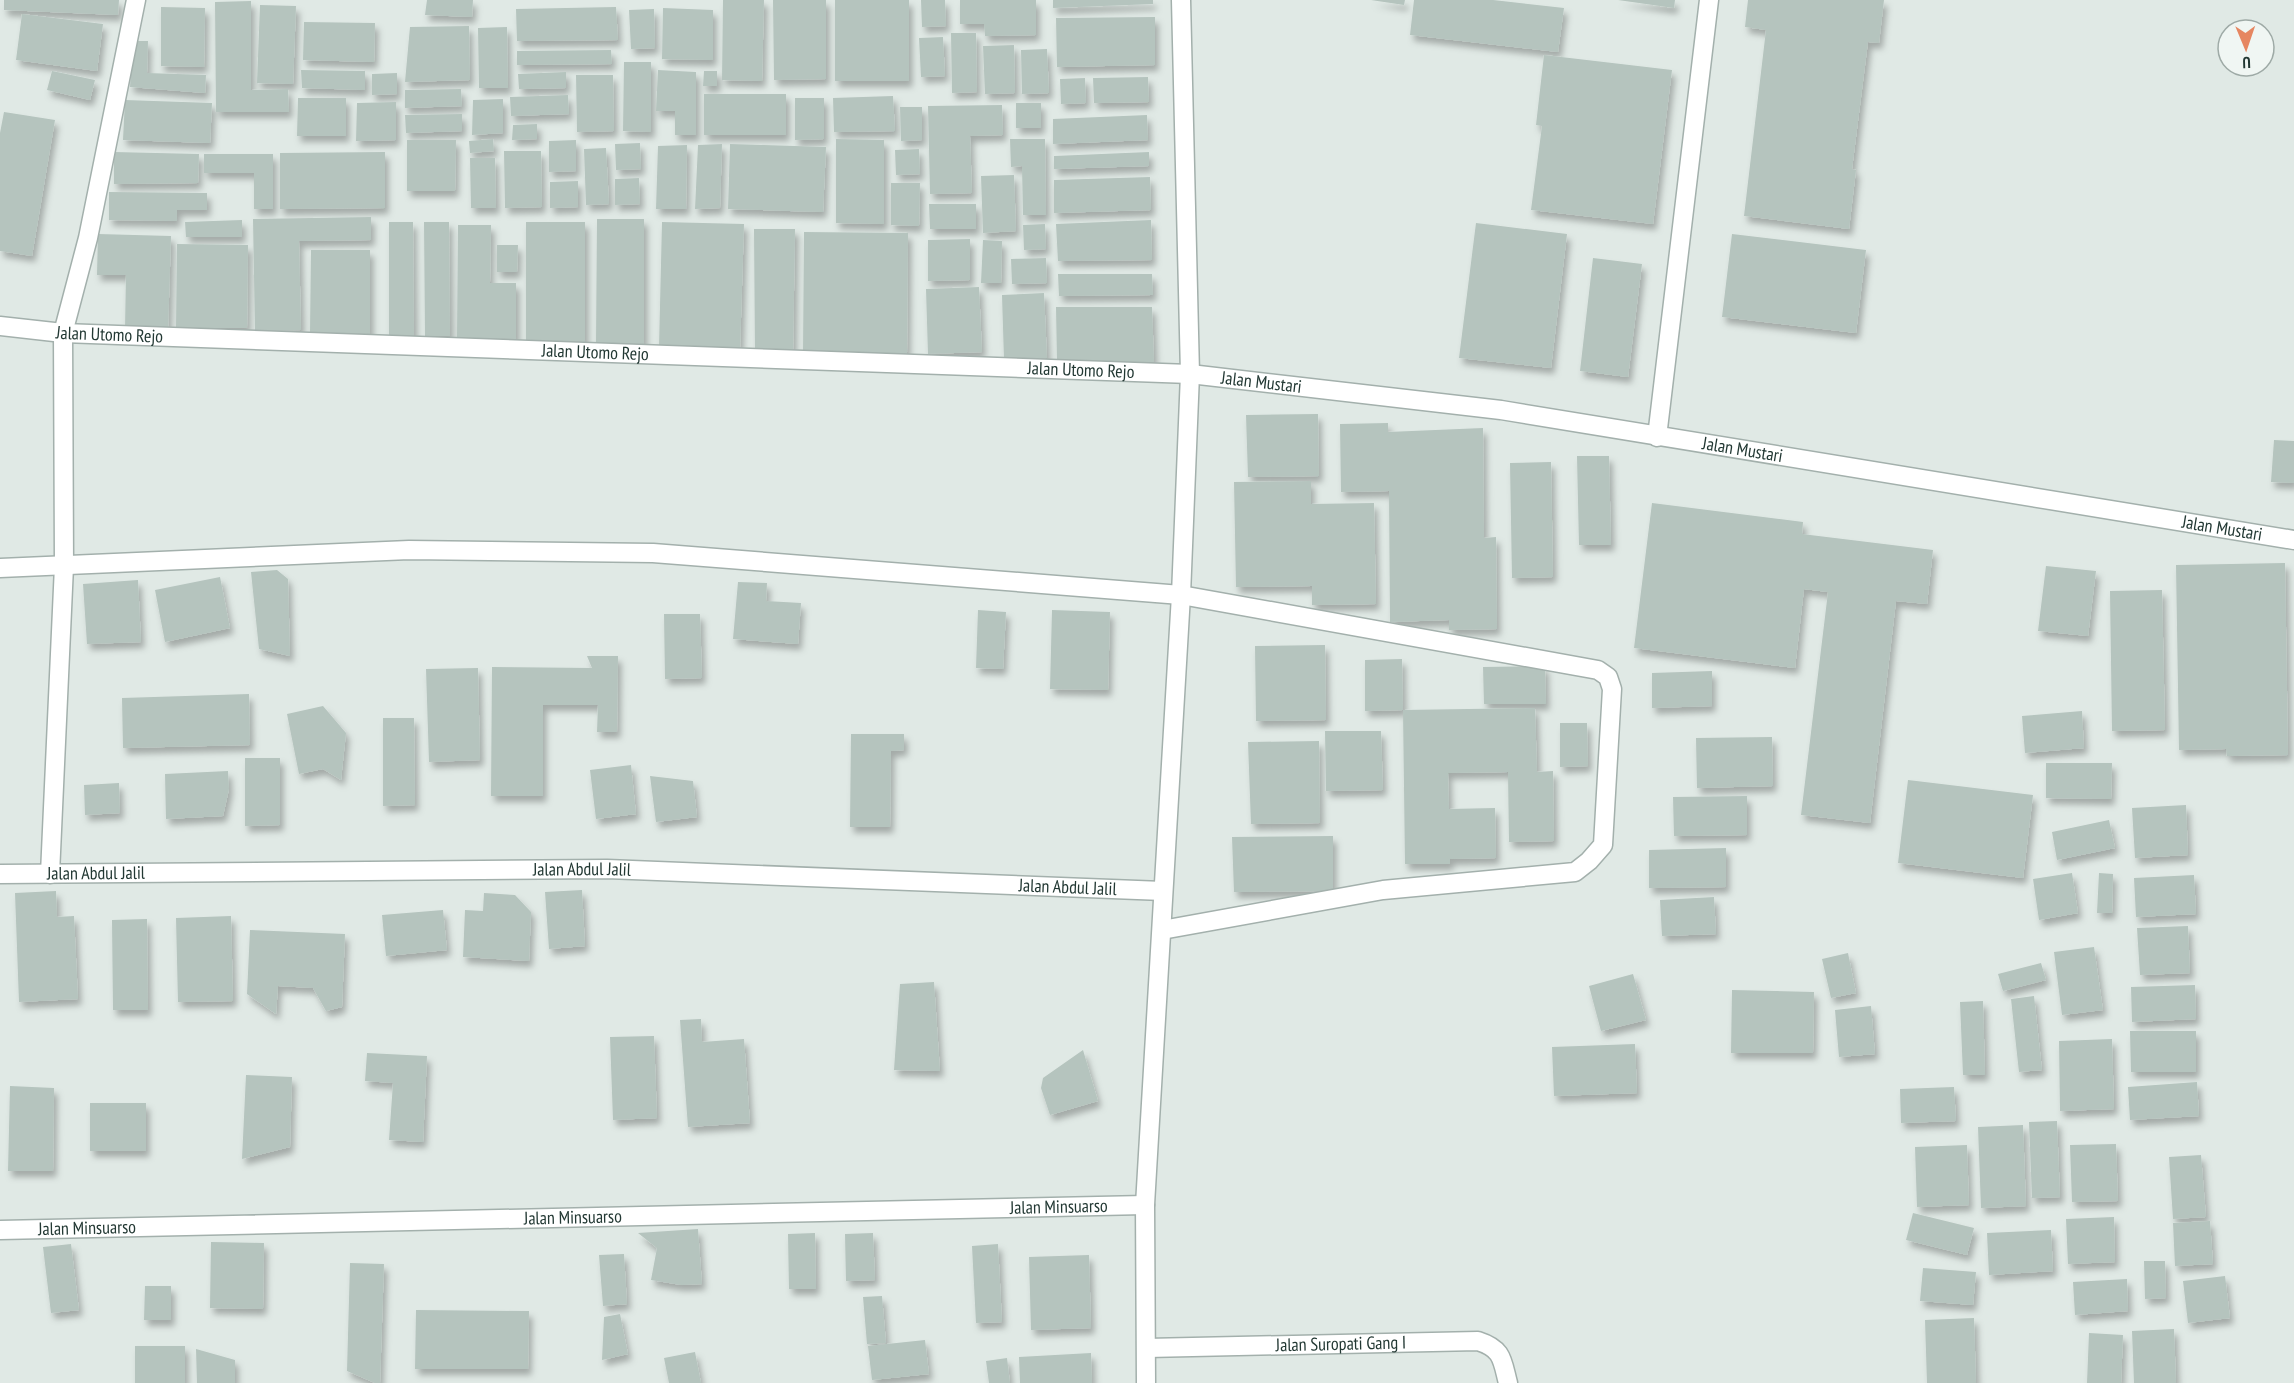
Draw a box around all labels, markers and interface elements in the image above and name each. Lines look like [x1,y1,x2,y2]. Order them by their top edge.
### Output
north arrow [2216,18,2276,78]
text: U [2242,53,2251,73]
street label: Jalan Utomo Rejo [54,320,164,348]
street label: Jalan Utomo Rejo [540,338,649,365]
street label: Jalan Utomo Rejo [1026,356,1135,383]
street label: Jalan Mustari [1219,366,1303,398]
street label: Jalan Mustari [1700,431,1785,467]
street label: Jalan Mustari [2179,510,2264,546]
street label: Jalan Abdul Jalil [532,857,632,881]
street label: Jalan Abdul Jalil [46,861,146,885]
street label: Jalan Abdul Jalil [1017,873,1118,900]
street label: Jalan Minsuarso [1009,1194,1108,1219]
street label: Jalan Minsuarso [523,1204,622,1230]
street label: Jalan Minsuarso [37,1215,136,1240]
street label: Jalan Suropati Gang I [1274,1331,1406,1356]

